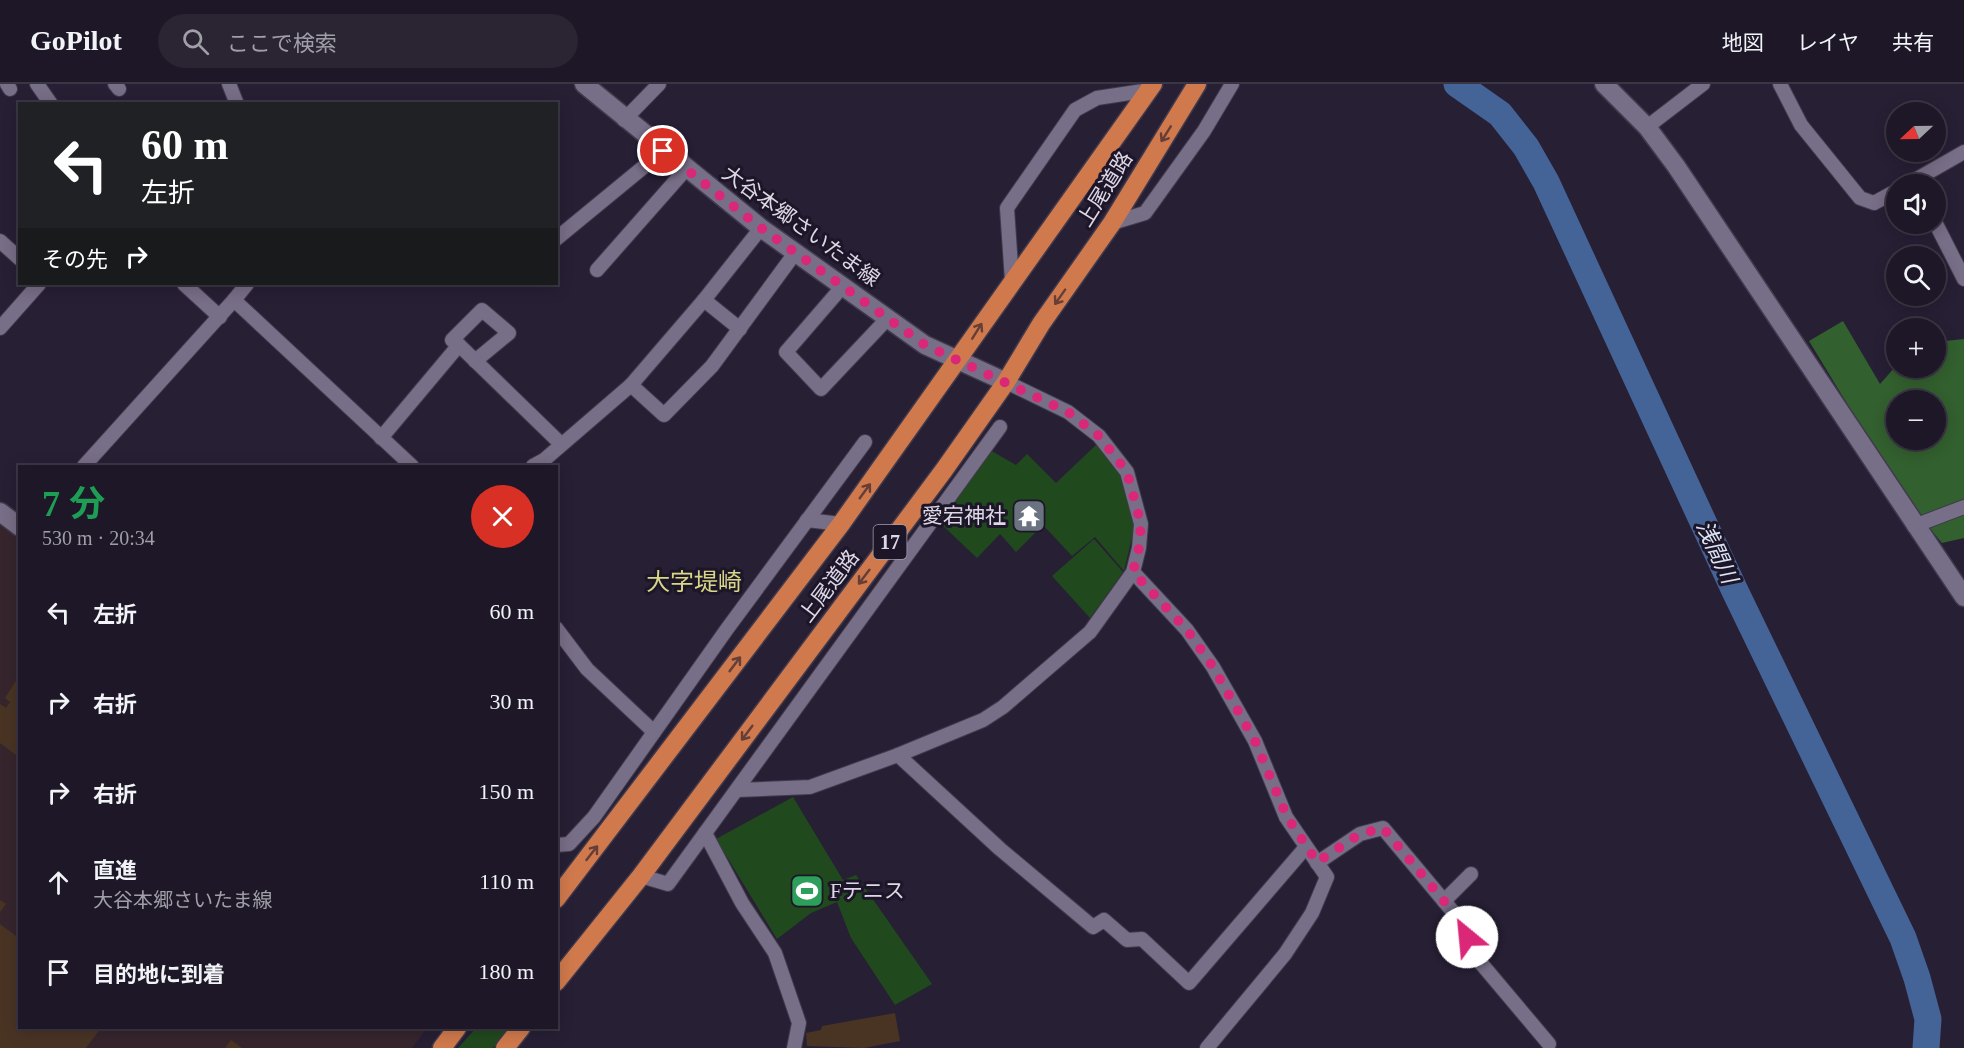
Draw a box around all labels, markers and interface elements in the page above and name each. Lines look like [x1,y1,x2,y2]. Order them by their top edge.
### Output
search box [158,14,578,68]
text: GoPilot [30,25,122,56]
icon: search [179,25,212,58]
text: ここで検索 [227,31,337,56]
text: 地図 [1722,31,1764,55]
text: レイヤ [1797,31,1859,55]
text: 共有 [1892,31,1934,55]
north arrow [1886,102,1946,162]
map controls [1886,102,1946,450]
text: 60 m [141,122,229,168]
pin [637,125,688,176]
one-way arrow [1159,125,1172,142]
icon: left [42,126,120,204]
icon: arrive [646,134,679,167]
street label: 上尾道路 [1073,147,1137,231]
street label: 大谷本郷さいたま線 [718,161,884,291]
button: sound [1886,174,1946,234]
text: 左折 [141,178,195,208]
icon: right [120,240,153,273]
button: search [1886,246,1946,306]
text: その先 [42,247,108,272]
one-way arrow [1054,289,1066,305]
button: + [1886,318,1946,378]
one-way arrow [970,323,983,340]
button: − [1886,390,1946,450]
one-way arrow [858,483,871,499]
text: 7 分 [42,484,105,524]
button: close [471,485,534,548]
temple icon: 愛宕神社 [1011,498,1047,534]
place label: 愛宕神社 [922,504,1006,528]
water label: 浅間川 [1692,517,1743,589]
road number: 17 [874,525,906,559]
text: 530 m · 20:34 [42,527,155,549]
street label: 上尾道路 [794,545,864,627]
district label: 大字堤崎 [646,569,742,595]
one-way arrow [857,569,870,585]
icon: left [42,596,75,629]
text: 60 m [489,599,534,624]
text: 左折 [93,602,137,627]
one-way arrow [729,656,742,672]
icon: right [42,686,75,719]
text: 30 m [489,689,534,714]
text: 右折 [93,692,137,717]
one-way arrow [741,725,753,741]
icon: right [42,776,75,809]
text: 150 m [478,779,534,804]
text: 右折 [93,782,137,807]
one-way arrow [586,845,599,861]
text: 直進 [93,858,137,883]
icon: ahead [42,866,75,899]
text: 110 m [479,869,534,894]
sports icon: Fテニス [789,873,825,909]
place label: Fテニス [830,879,905,903]
text: 大谷本郷さいたま線 [93,889,272,911]
position arrow [1435,905,1499,969]
icon: arrive [42,956,75,989]
text: 180 m [478,959,534,984]
text: 目的地に到着 [93,962,225,987]

